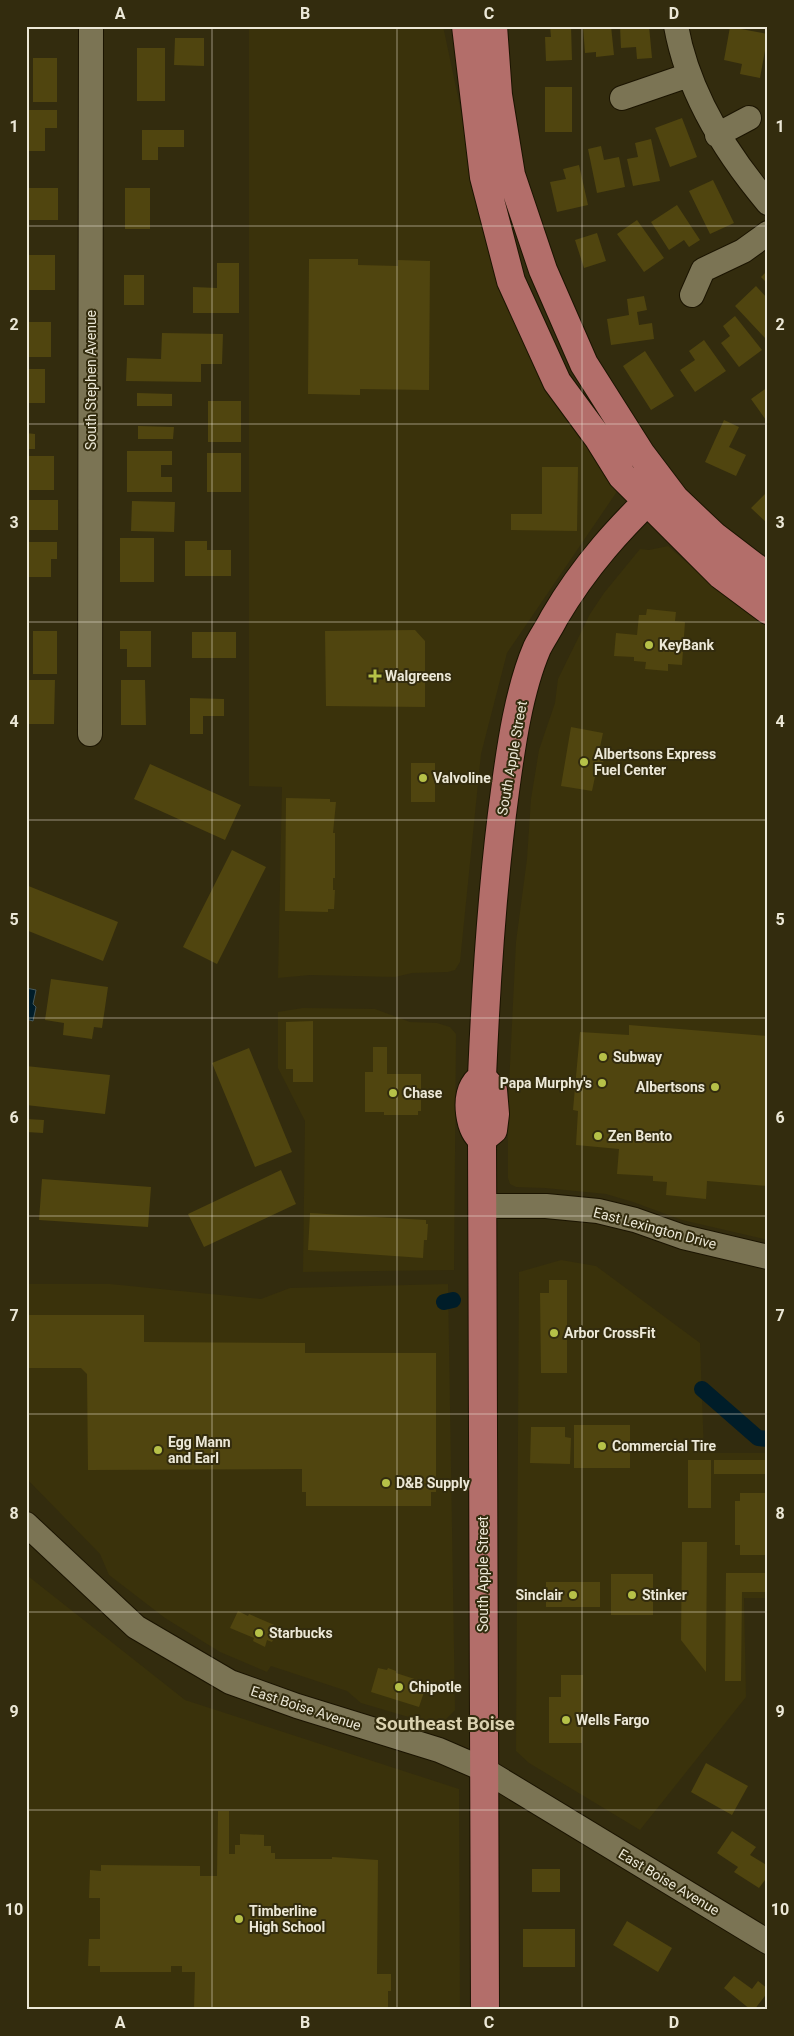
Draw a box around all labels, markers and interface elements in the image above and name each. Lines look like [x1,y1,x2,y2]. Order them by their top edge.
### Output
text: A [115,4,126,23]
text: B [300,4,310,23]
text: C [484,4,494,23]
text: D [669,4,679,23]
text: 1 [9,117,19,136]
text: 1 [775,117,785,136]
street label: South Stephen Avenue [83,310,99,450]
text: 2 [9,315,19,334]
text: 2 [775,315,785,334]
text: 3 [9,513,19,532]
text: 3 [775,513,785,532]
place label: KeyBank [659,637,715,653]
marker: KeyBank [643,639,655,651]
place label: Walgreens [385,668,451,684]
marker: Walgreens [369,670,381,682]
street label: South Apple Street [494,699,530,816]
text: 4 [9,712,19,731]
text: 4 [775,712,785,731]
place label: Albertsons Express Fuel Center [594,746,716,778]
marker: Albertsons Express Fuel Center [578,756,590,768]
place label: Valvoline [433,770,491,786]
marker: Valvoline [417,772,429,784]
text: 5 [9,910,19,929]
text: 5 [775,910,785,929]
place label: Subway [613,1049,663,1065]
marker: Subway [597,1051,609,1063]
place label: Papa Murphy's [500,1075,592,1091]
marker: Papa Murphy's [596,1077,608,1089]
place label: Albertsons [636,1079,705,1095]
marker: Albertsons [709,1081,721,1093]
place label: Chase [403,1085,443,1101]
marker: Chase [387,1087,399,1099]
text: 6 [9,1108,19,1127]
text: 6 [775,1108,785,1127]
place label: Zen Bento [608,1128,672,1144]
marker: Zen Bento [592,1130,604,1142]
street label: East Lexington Drive [592,1204,718,1252]
text: 7 [9,1306,19,1325]
text: 7 [775,1306,785,1325]
place label: Arbor CrossFit [564,1325,656,1341]
marker: Arbor CrossFit [548,1327,560,1339]
place label: Egg Mann and Earl [168,1434,231,1466]
place label: Commercial Tire [612,1438,717,1454]
marker: Commercial Tire [596,1440,608,1452]
marker: Egg Mann and Earl [152,1444,164,1456]
place label: D&B Supply [396,1475,471,1491]
marker: D&B Supply [380,1477,392,1489]
text: 8 [9,1504,19,1523]
text: 8 [775,1504,785,1523]
street label: South Apple Street [475,1516,491,1632]
place label: Sinclair [516,1587,563,1603]
place label: Stinker [642,1587,687,1603]
marker: Sinclair [567,1589,579,1601]
marker: Stinker [626,1589,638,1601]
place label: Starbucks [269,1625,333,1641]
marker: Starbucks [253,1627,265,1639]
place label: Chipotle [409,1679,462,1695]
marker: Chipotle [393,1681,405,1693]
street label: East Boise Avenue [249,1683,363,1733]
text: 9 [9,1702,19,1721]
text: 9 [775,1702,785,1721]
district label: Southeast Boise [375,1712,515,1735]
place label: Wells Fargo [576,1712,650,1728]
marker: Wells Fargo [560,1714,572,1726]
street label: East Boise Avenue [616,1846,722,1918]
text: 10 [5,1900,23,1919]
text: 10 [771,1900,789,1919]
place label: Timberline High School [249,1903,325,1935]
marker: Timberline High School [233,1913,245,1925]
text: A [115,2013,126,2032]
text: B [300,2013,310,2032]
text: C [484,2013,494,2032]
text: D [669,2013,679,2032]

